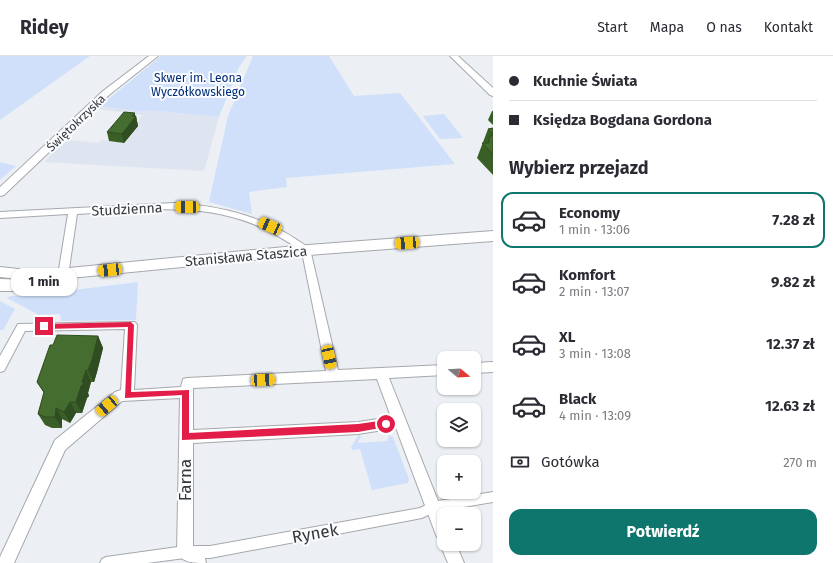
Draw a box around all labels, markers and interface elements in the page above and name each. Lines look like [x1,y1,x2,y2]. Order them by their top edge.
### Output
text: Ridey [20,16,69,39]
text: Start [597,19,628,36]
text: Mapa [650,19,684,36]
text: O nas [706,19,742,36]
text: Kontakt [764,19,813,36]
park label: Skwer im. Leona Wyczółkowskiego [151,71,245,99]
text: Kuchnie Świata [533,72,638,90]
street label: Świętokrzyska [43,91,108,154]
text: Księdza Bogdana Gordona [533,111,712,129]
text: Wybierz przejazd [509,157,649,179]
street label: Studzienna [91,199,163,220]
car [175,201,199,213]
icon: car [511,202,547,238]
text: Economy [559,204,620,222]
text: 7.28 zł [772,211,815,229]
car [257,216,283,236]
text: 1 min · 13:06 [559,222,630,237]
car [395,236,419,250]
street label: Stanisława Staszica [184,243,308,270]
car [97,263,123,277]
icon: car [511,264,547,300]
text: Komfort [559,266,615,284]
callout: 1 min [11,268,77,296]
text: 9.82 zł [771,273,815,291]
text: 1 min [28,274,60,289]
text: 2 min · 13:07 [559,284,629,299]
route end [35,317,53,335]
icon: car [511,326,547,362]
text: XL [559,328,575,346]
text: 12.37 zł [766,335,815,353]
car [321,344,337,370]
text: 3 min · 13:08 [559,346,631,361]
north arrow [437,351,481,395]
map controls [437,351,481,551]
car [251,373,275,387]
icon: car [511,388,547,424]
text: Black [559,390,596,408]
car [94,394,120,418]
text: 12.63 zł [765,397,815,415]
button: layers [437,403,481,447]
text: 4 min · 13:09 [559,408,631,423]
route start [377,415,395,433]
icon: cash [509,451,531,473]
text: Gotówka [541,453,600,471]
button: + [437,455,481,499]
text: 270 m [783,455,817,470]
street label: Farna [175,459,196,501]
button: − [437,507,481,551]
button: Potwierdź [509,509,817,555]
street label: Rynek [290,519,340,548]

